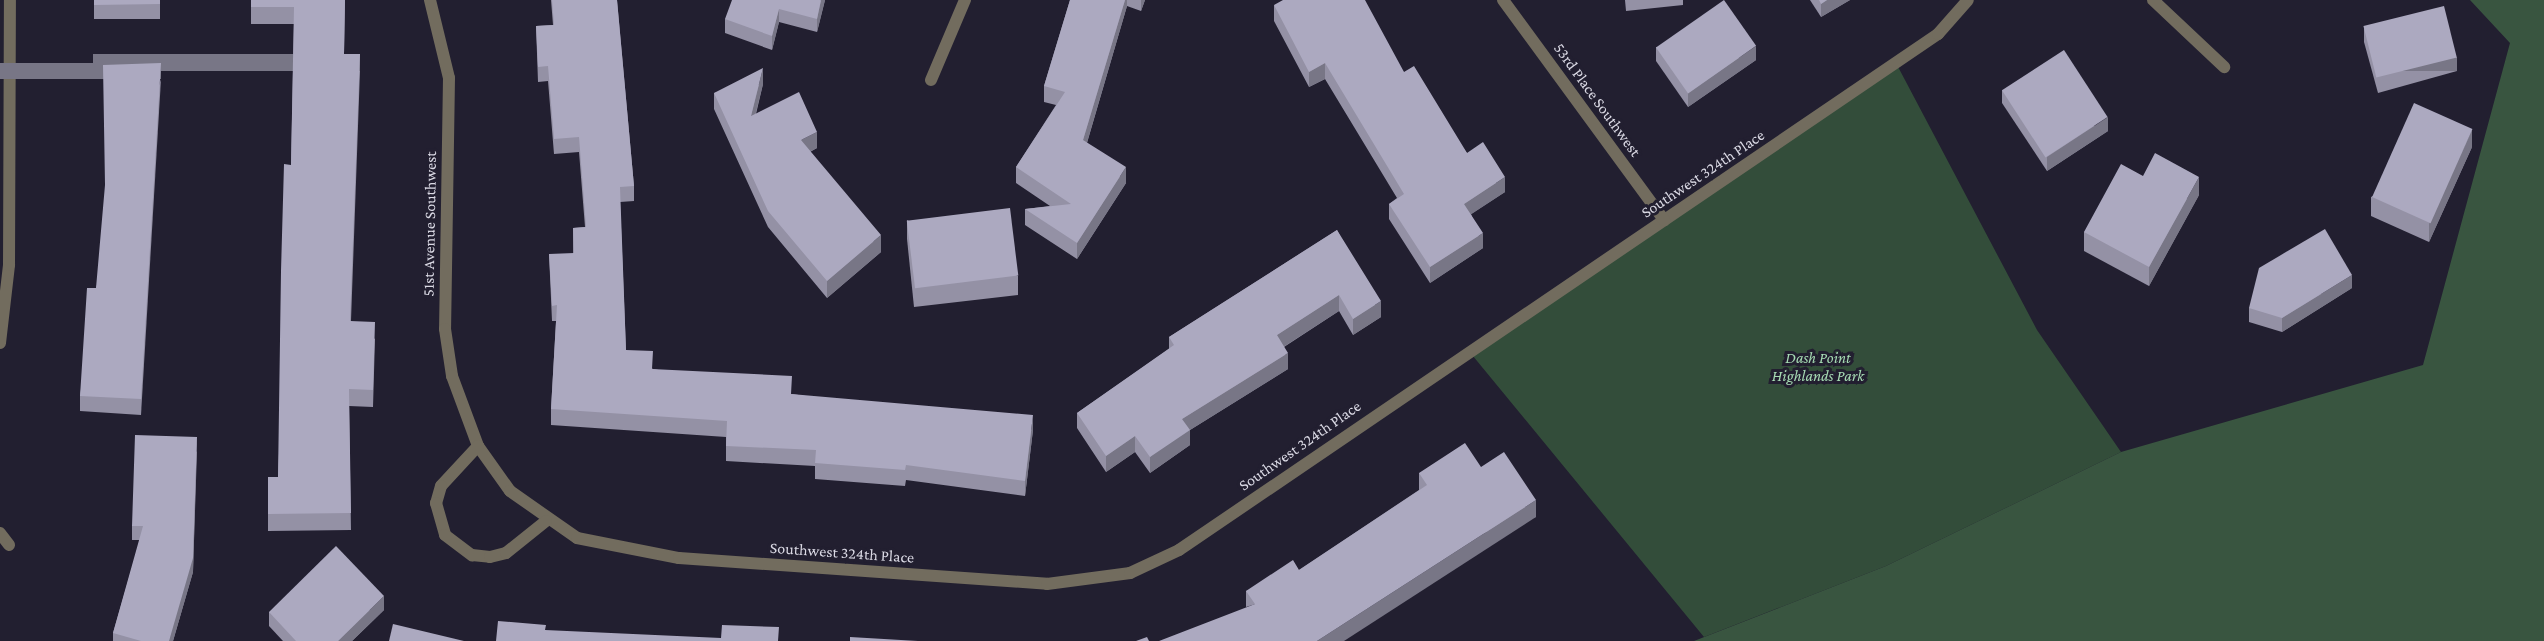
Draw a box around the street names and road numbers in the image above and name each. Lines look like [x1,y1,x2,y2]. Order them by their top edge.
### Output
street label: 53rd Place Southwest [1549,39,1645,161]
street label: Southwest 324th Place [1638,126,1768,222]
street label: 51st Avenue Southwest [419,151,441,297]
street label: Southwest 324th Place [1235,397,1365,495]
street label: Southwest 324th Place [769,538,915,568]

